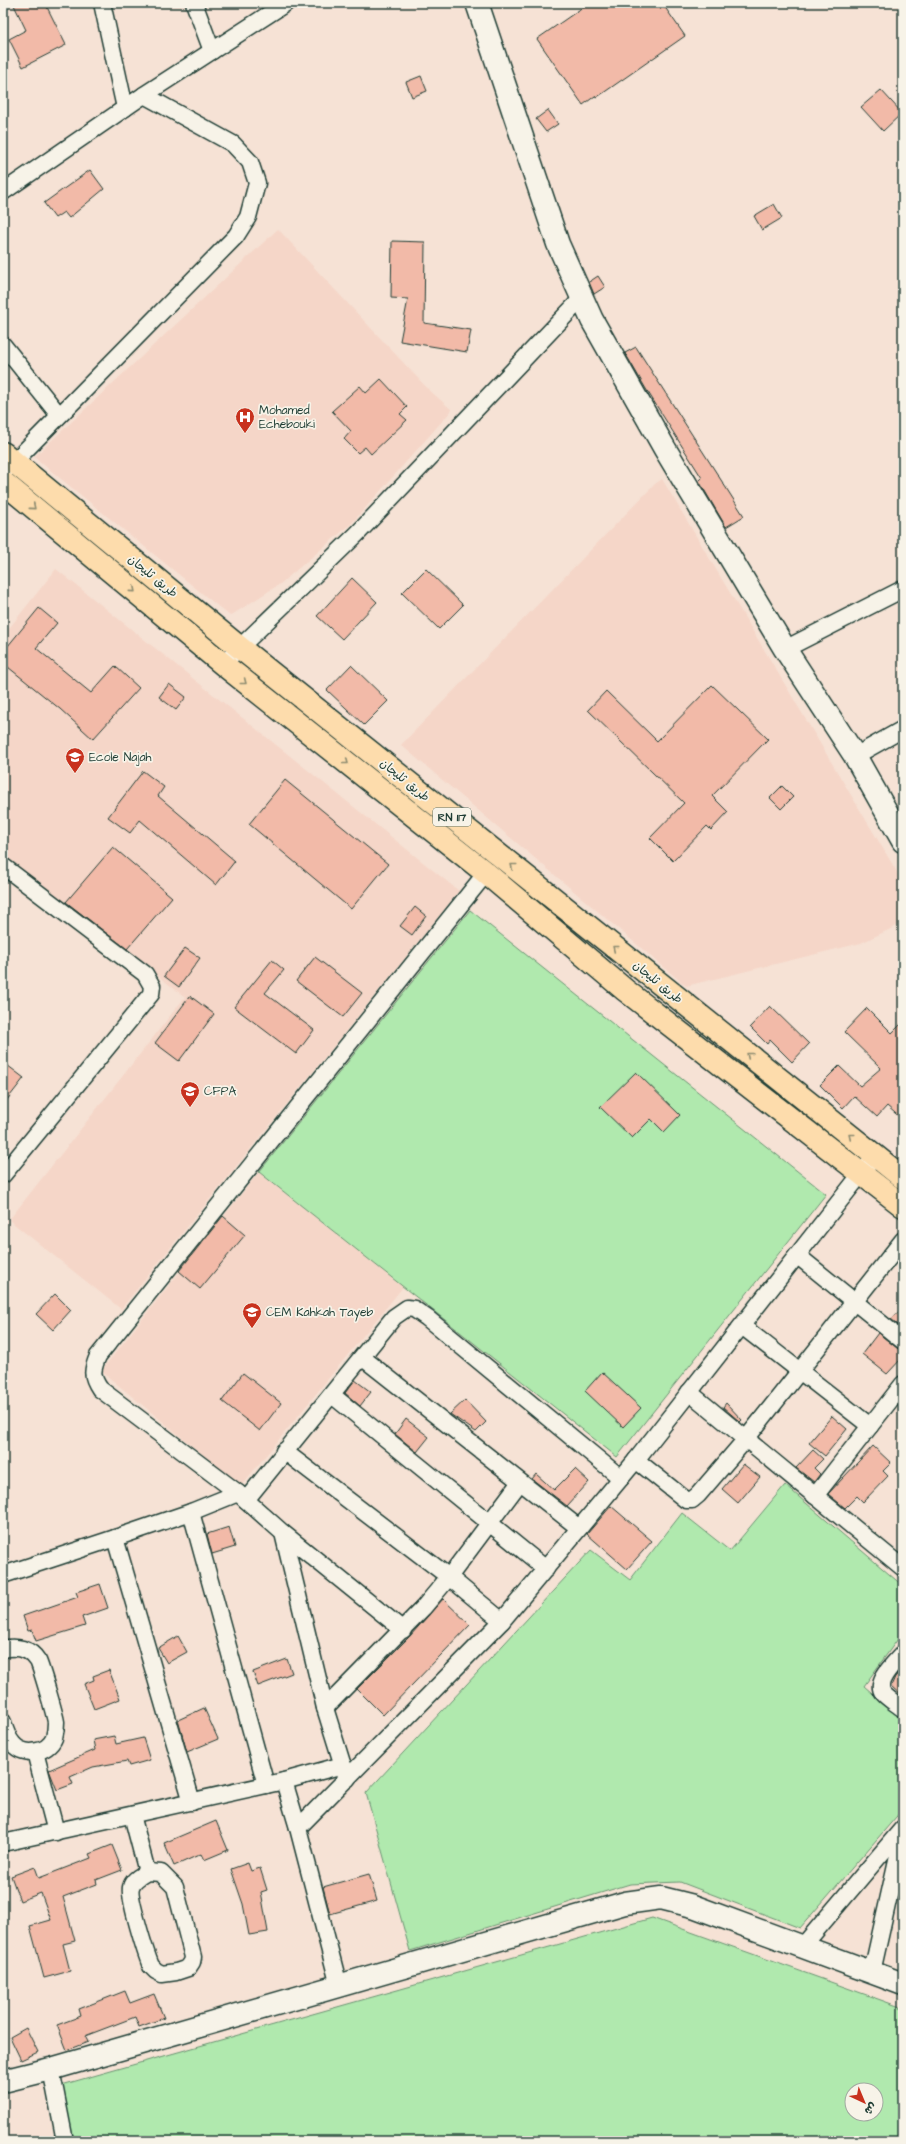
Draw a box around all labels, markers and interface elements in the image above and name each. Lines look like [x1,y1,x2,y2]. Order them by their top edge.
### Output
place label: Mohamed Echebouki [259,402,315,433]
hospital icon: Mohamed Echebouki [234,406,256,434]
one-way arrow [28,503,36,510]
street label: طريق ثليجان [124,551,181,602]
one-way arrow [128,586,136,593]
one-way arrow [240,677,247,684]
school or university icon: Ecole Najah [64,746,86,774]
place label: Ecole Najah [89,749,151,766]
street label: طريق ثليجان [376,755,433,806]
one-way arrow [342,758,349,765]
road number: RN 117 [433,808,471,826]
one-way arrow [511,864,518,871]
one-way arrow [612,945,619,952]
street label: طريق ثليجان [629,957,686,1008]
one-way arrow [746,1053,754,1060]
school or university icon: CFPA [179,1080,201,1108]
place label: CFPA [204,1083,236,1100]
one-way arrow [848,1134,855,1141]
school or university icon: CEM Kahkah Tayeb [241,1301,263,1329]
place label: CEM Kahkah Tayeb [266,1304,374,1322]
north arrow [844,2082,884,2122]
text: ش [861,2099,880,2118]

